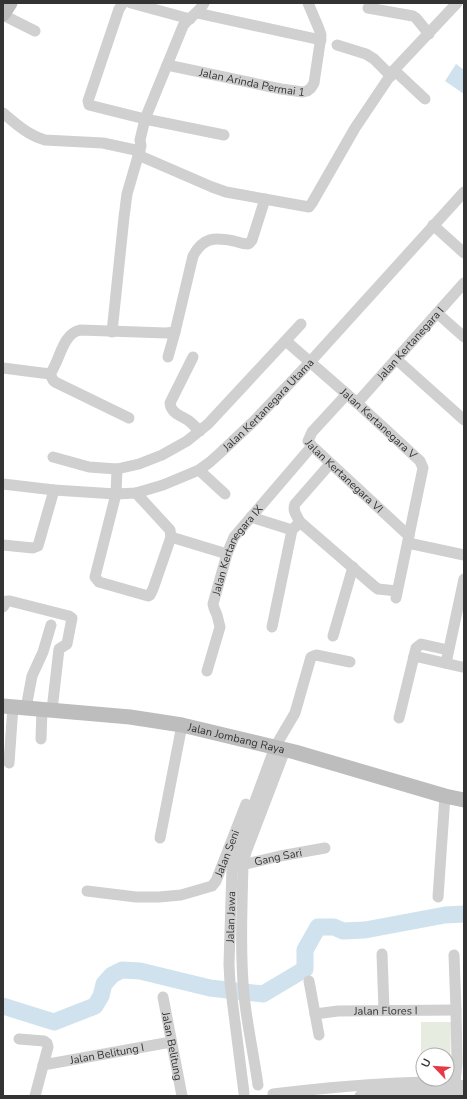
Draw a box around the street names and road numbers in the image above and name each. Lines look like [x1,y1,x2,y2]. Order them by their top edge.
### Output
street label: Jalan Arinda Permai 1 [197,65,306,100]
street label: Jalan Kertanegara I [373,304,447,384]
street label: Jalan Kertanegara Utama [219,355,317,455]
street label: Jalan Kertanegara V [336,384,420,463]
street label: Jalan Kertanegara VI [301,436,386,516]
street label: Jalan Kertanegara IX [209,501,267,598]
street label: Jalan Jombang Raya [185,719,286,757]
street label: Jalan Seni [211,828,243,880]
street label: Gang Sari [253,845,303,870]
street label: Jalan Jawa [223,891,239,944]
street label: Jalan Flores I [353,1003,418,1019]
street label: Jalan Belitung [158,1010,186,1082]
street label: Jalan Belitung I [68,1040,145,1068]

